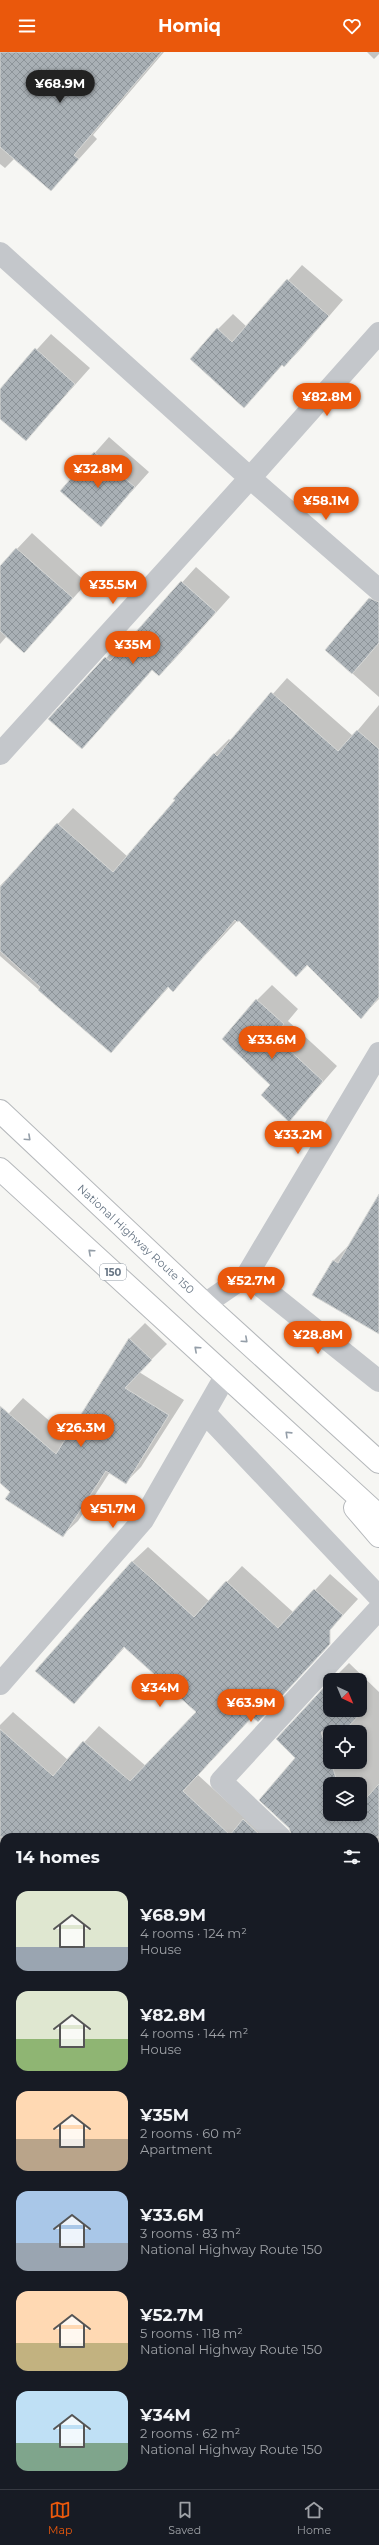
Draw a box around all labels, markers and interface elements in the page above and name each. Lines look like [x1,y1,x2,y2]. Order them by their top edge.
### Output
icon: menu [16,15,38,37]
text: Homiq [158,15,221,37]
icon: heart [341,15,363,37]
pin: ¥68.9M [27,70,93,104]
text: ¥68.9M [35,75,85,91]
pin: ¥82.8M [294,383,360,417]
text: ¥82.8M [302,388,352,404]
pin: ¥32.8M [65,455,131,489]
text: ¥32.8M [73,460,123,476]
pin: ¥58.1M [293,487,359,521]
text: ¥58.1M [303,492,349,508]
pin: ¥35.5M [80,571,146,605]
text: ¥35.5M [89,576,137,592]
pin: ¥35M [109,631,157,665]
text: ¥35M [114,636,152,652]
pin: ¥33.6M [239,1026,305,1060]
text: ¥33.6M [248,1031,296,1047]
pin: ¥33.2M [265,1121,331,1155]
text: ¥33.2M [274,1126,322,1142]
one-way arrow [23,1133,31,1140]
street label: National Highway Route 150 [75,1182,197,1296]
one-way arrow [88,1249,96,1257]
road number: 150 [100,1264,126,1280]
pin: ¥52.7M [218,1267,284,1301]
text: ¥52.7M [227,1272,275,1288]
pin: ¥28.8M [285,1321,351,1355]
text: ¥28.8M [293,1326,343,1342]
one-way arrow [240,1335,247,1342]
one-way arrow [195,1346,202,1353]
pin: ¥26.3M [48,1414,114,1448]
text: ¥26.3M [56,1419,106,1435]
one-way arrow [285,1431,293,1439]
pin: ¥51.7M [80,1495,146,1529]
text: ¥51.7M [90,1500,136,1516]
north arrow [323,1673,367,1717]
map controls [323,1673,367,1821]
pin: ¥34M [136,1674,184,1708]
text: ¥34M [141,1679,179,1695]
pin: ¥63.9M [218,1689,284,1723]
text: ¥63.9M [226,1694,276,1710]
button: locate [323,1725,367,1769]
button: layers [323,1777,367,1821]
icon: filters [341,1846,363,1868]
text: 14 homes [16,1847,100,1867]
text: ¥68.9M [140,1905,206,1925]
icon: home [48,1907,96,1955]
text: 4 rooms · 124 m² [140,1925,247,1941]
text: House [140,1941,182,1957]
text: ¥82.8M [140,2005,206,2025]
icon: home [48,2007,96,2055]
text: 4 rooms · 144 m² [140,2025,248,2041]
text: House [140,2041,182,2057]
text: ¥35M [140,2105,189,2125]
icon: home [48,2107,96,2155]
text: 2 rooms · 60 m² [140,2125,242,2141]
text: Apartment [140,2141,212,2157]
text: ¥33.6M [140,2205,204,2225]
icon: home [48,2207,96,2255]
text: 3 rooms · 83 m² [140,2225,241,2241]
text: National Highway Route 150 [140,2241,322,2257]
text: ¥52.7M [140,2305,204,2325]
icon: home [48,2307,96,2355]
text: 5 rooms · 118 m² [140,2325,243,2341]
text: National Highway Route 150 [140,2341,322,2357]
text: ¥34M [140,2405,191,2425]
icon: home [48,2407,96,2455]
text: 2 rooms · 62 m² [140,2425,240,2441]
text: National Highway Route 150 [140,2441,322,2457]
tab: Map [48,2499,72,2537]
tab: Saved [168,2499,201,2537]
tab: Home [297,2499,331,2537]

